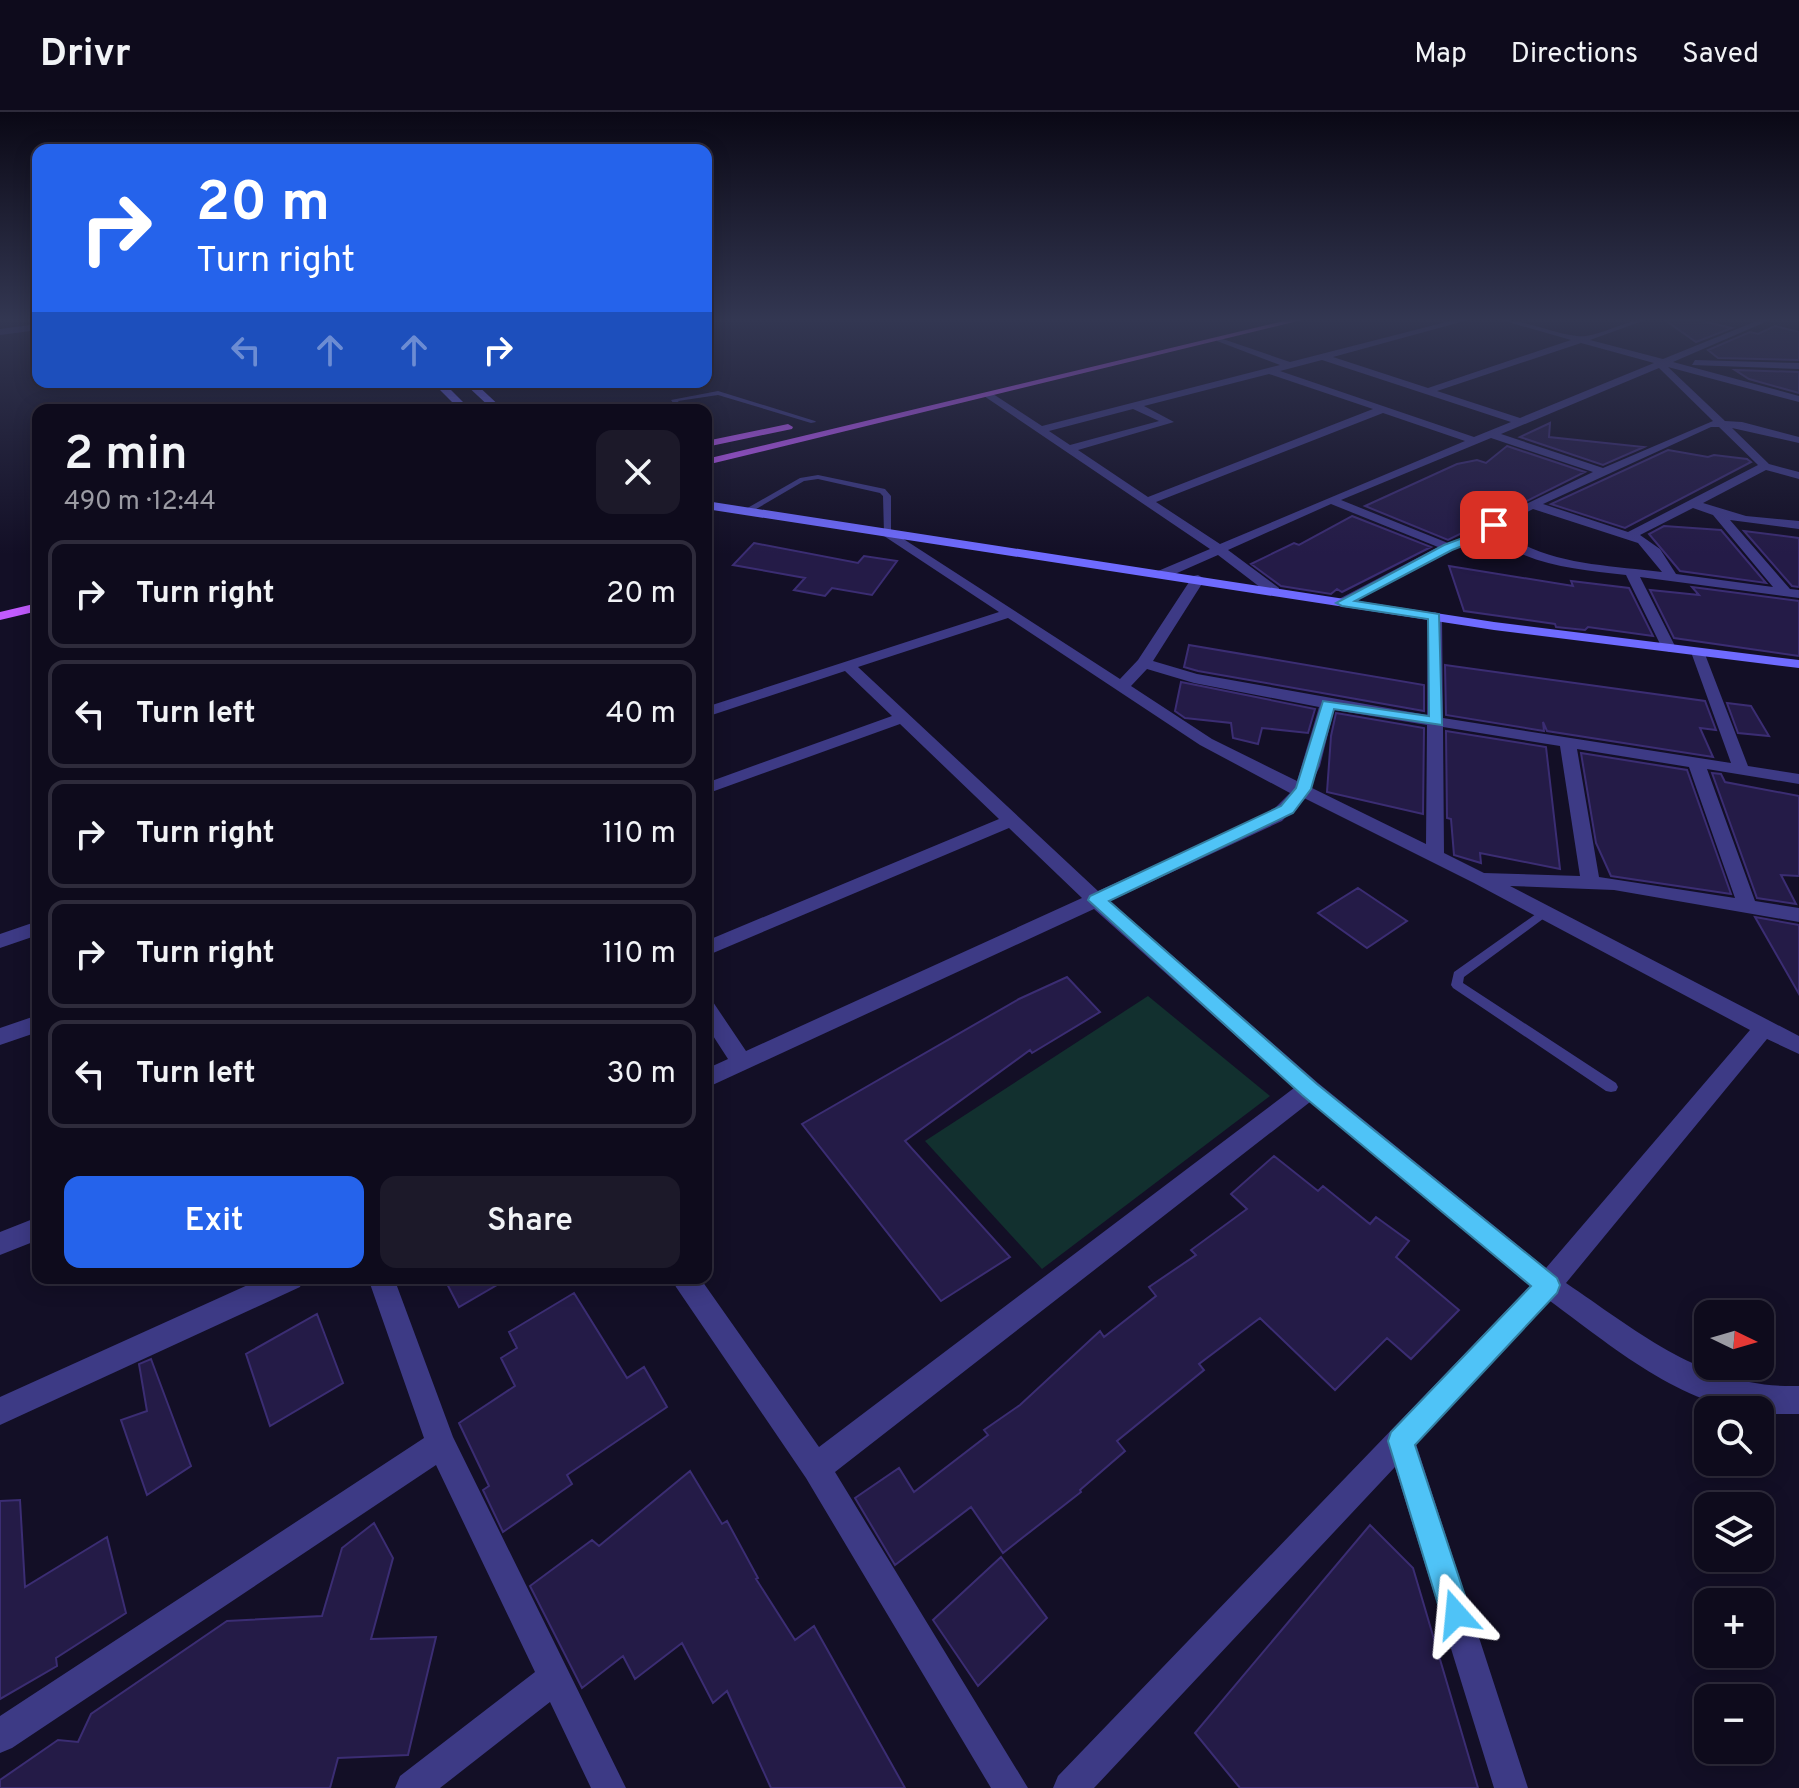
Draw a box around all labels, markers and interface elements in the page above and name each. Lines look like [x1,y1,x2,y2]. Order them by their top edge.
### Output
text: Drivr [40,31,131,80]
text: Map [1414,37,1467,73]
text: Directions [1511,37,1638,73]
text: Saved [1682,37,1759,73]
text: 20 m [196,170,330,240]
icon: right [64,176,168,280]
text: Turn right [196,239,355,285]
icon: left [224,328,268,372]
icon: ahead [308,328,352,372]
icon: ahead [392,328,436,372]
icon: right [476,328,520,372]
text: 2 min [64,426,188,486]
button: close [596,430,680,514]
text: 490 m · 12:44 [64,486,216,519]
pin [1460,491,1528,559]
icon: arrive [1472,503,1516,547]
icon: right [68,572,112,616]
text: Turn right [136,576,274,613]
text: 20 m [606,576,676,613]
icon: left [68,692,112,736]
text: Turn left [136,696,256,733]
text: 40 m [606,696,676,733]
icon: right [68,812,112,856]
text: Turn right [136,816,274,853]
text: 110 m [602,816,676,853]
icon: right [68,932,112,976]
text: Turn right [136,936,274,973]
text: 110 m [602,936,676,973]
icon: left [68,1052,112,1096]
text: Turn left [136,1056,256,1093]
text: 30 m [607,1056,676,1093]
button: Exit [64,1176,364,1268]
button: Share [380,1176,680,1268]
north arrow [1694,1300,1774,1380]
map controls [1694,1300,1774,1764]
button: search [1694,1396,1774,1476]
button: layers [1694,1492,1774,1572]
position arrow [1414,1572,1498,1656]
button: + [1694,1588,1774,1668]
button: − [1694,1684,1774,1764]

